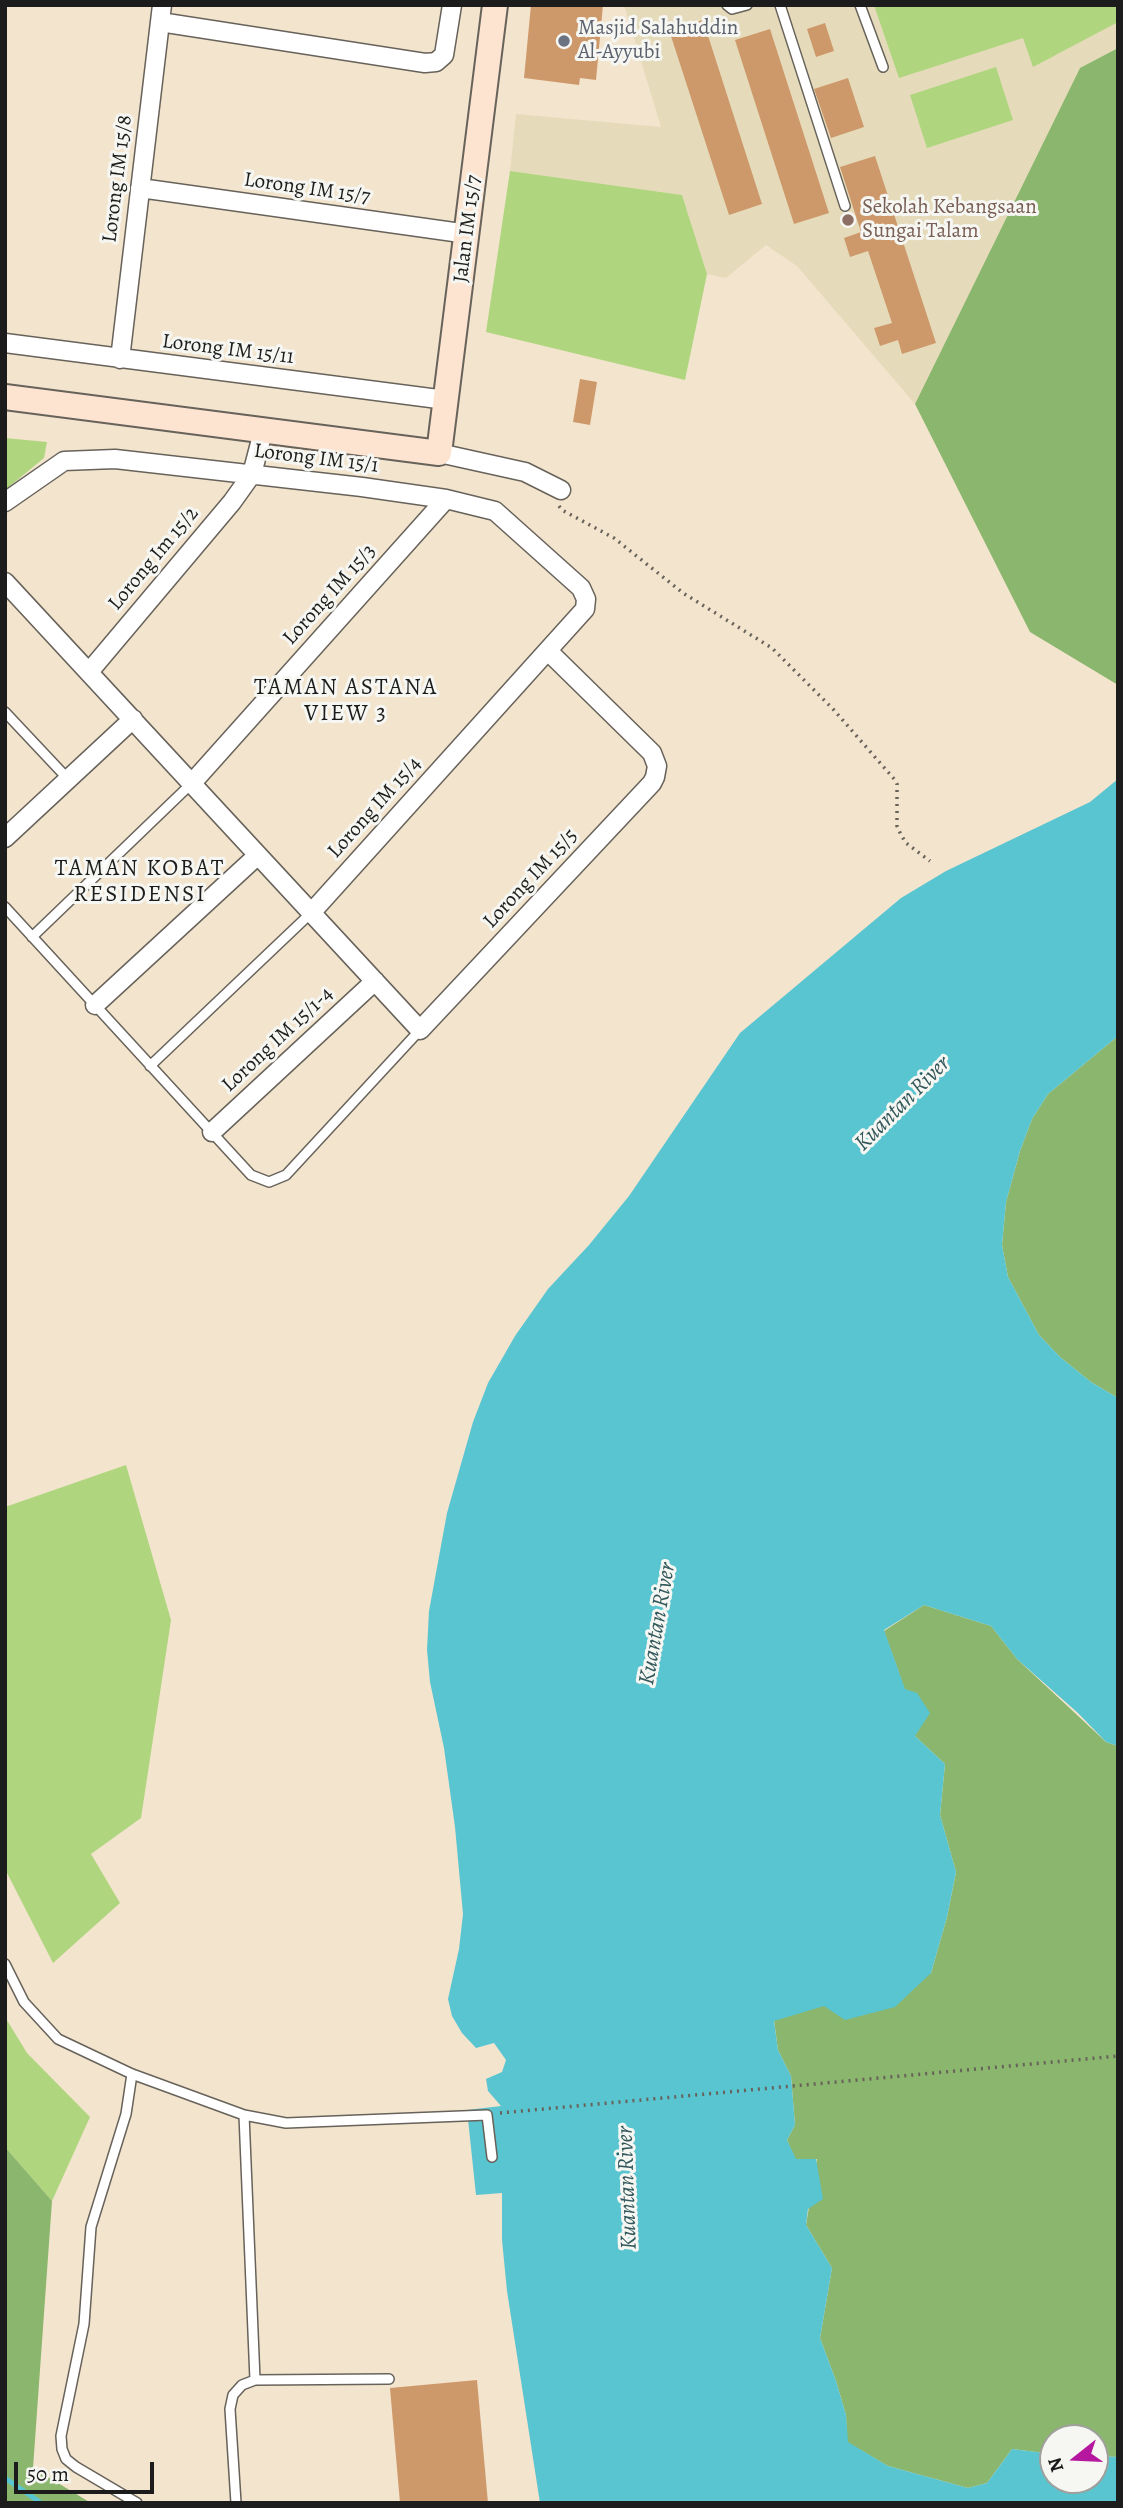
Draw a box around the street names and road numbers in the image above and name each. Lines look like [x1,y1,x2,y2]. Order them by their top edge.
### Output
street label: Lorong IM 15/8 [98,114,138,244]
street label: Lorong IM 15/7 [242,168,372,210]
street label: Jalan IM 15/7 [449,174,487,284]
street label: Lorong IM 15/11 [161,329,295,371]
street label: Lorong IM 15/1 [252,439,380,479]
street label: Lorong Im 15/2 [103,502,205,616]
street label: Lorong IM 15/3 [278,539,382,651]
street label: Lorong IM 15/4 [323,752,427,864]
street label: Lorong IM 15/5 [478,824,584,934]
street label: Lorong IM 15/1-4 [217,982,339,1098]

